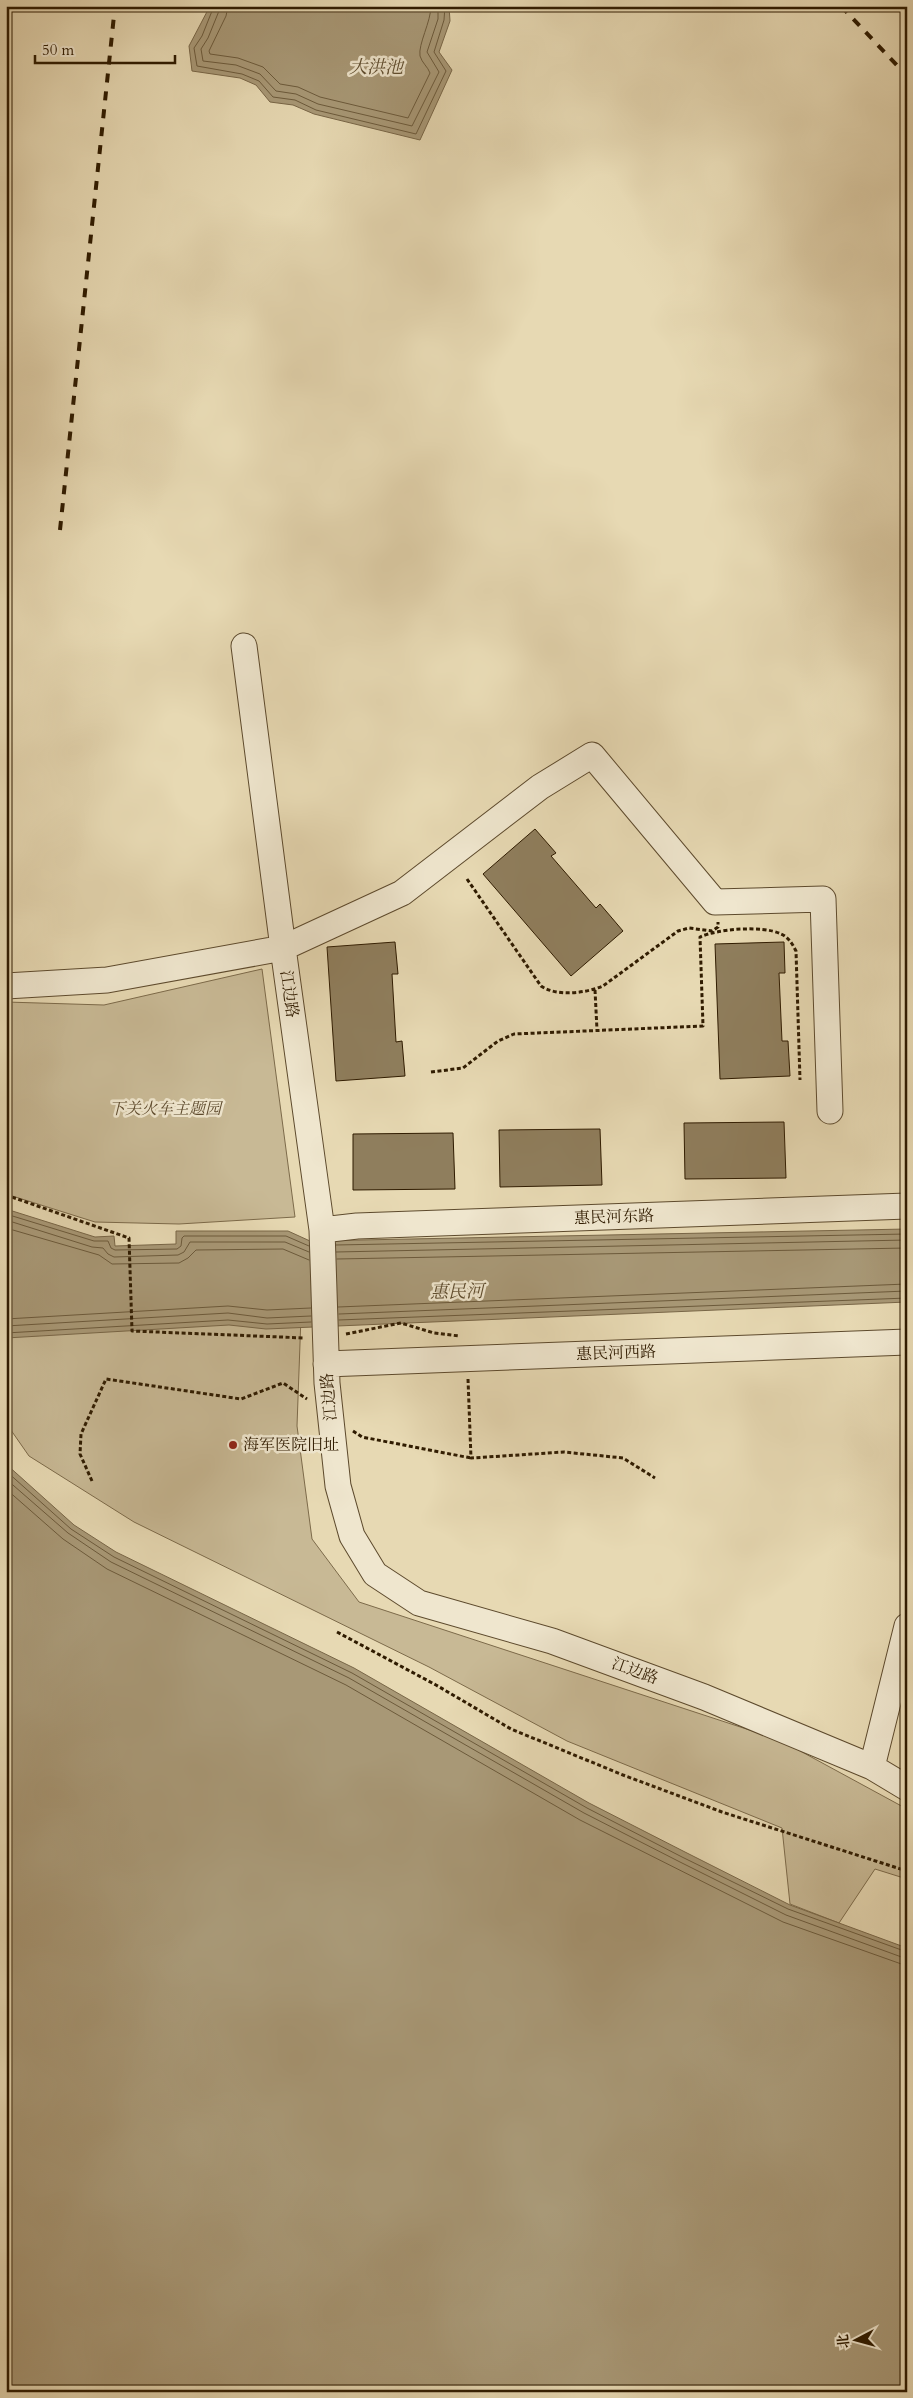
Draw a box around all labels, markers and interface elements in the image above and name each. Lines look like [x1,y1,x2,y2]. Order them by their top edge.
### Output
scale bar [35,32,175,64]
text: 50 m [42,40,74,60]
water label: 大洪池 [349,55,405,80]
street label: 江边路 [275,969,303,1019]
park label: 下关火车主题园 [109,1098,224,1120]
street label: 惠民河东路 [574,1205,654,1229]
water label: 惠民河 [430,1279,487,1305]
street label: 惠民河西路 [576,1341,656,1365]
street label: 江边路 [316,1372,342,1422]
place label: 海军医院旧址 [243,1434,339,1456]
marker: 海军医院旧址 [227,1439,239,1451]
street label: 江边路 [609,1652,661,1690]
north arrow [830,2316,880,2366]
text: 北 [833,2333,854,2349]

